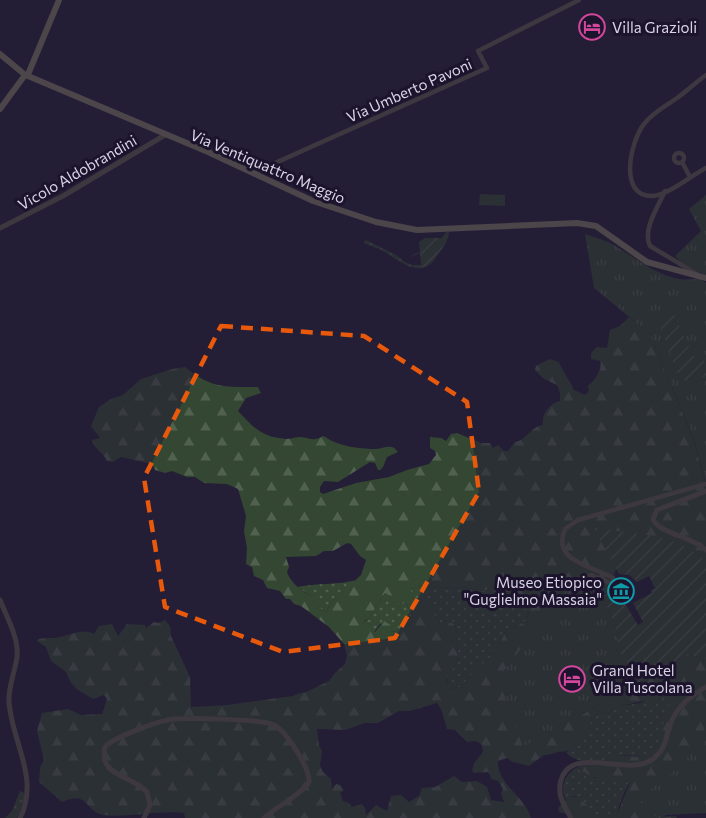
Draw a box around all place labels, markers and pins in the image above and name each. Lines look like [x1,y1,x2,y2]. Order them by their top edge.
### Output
hotel icon: Villa Grazioli [577,12,607,42]
place label: Villa Grazioli [612,18,697,36]
place label: Museo Etiopico "Guglielmo Massaia" [464,573,602,608]
museum icon: Museo Etiopico "Guglielmo Massaia" [606,576,636,606]
place label: Grand Hotel Villa Tuscolana [592,661,693,696]
hotel icon: Grand Hotel Villa Tuscolana [557,664,587,694]

